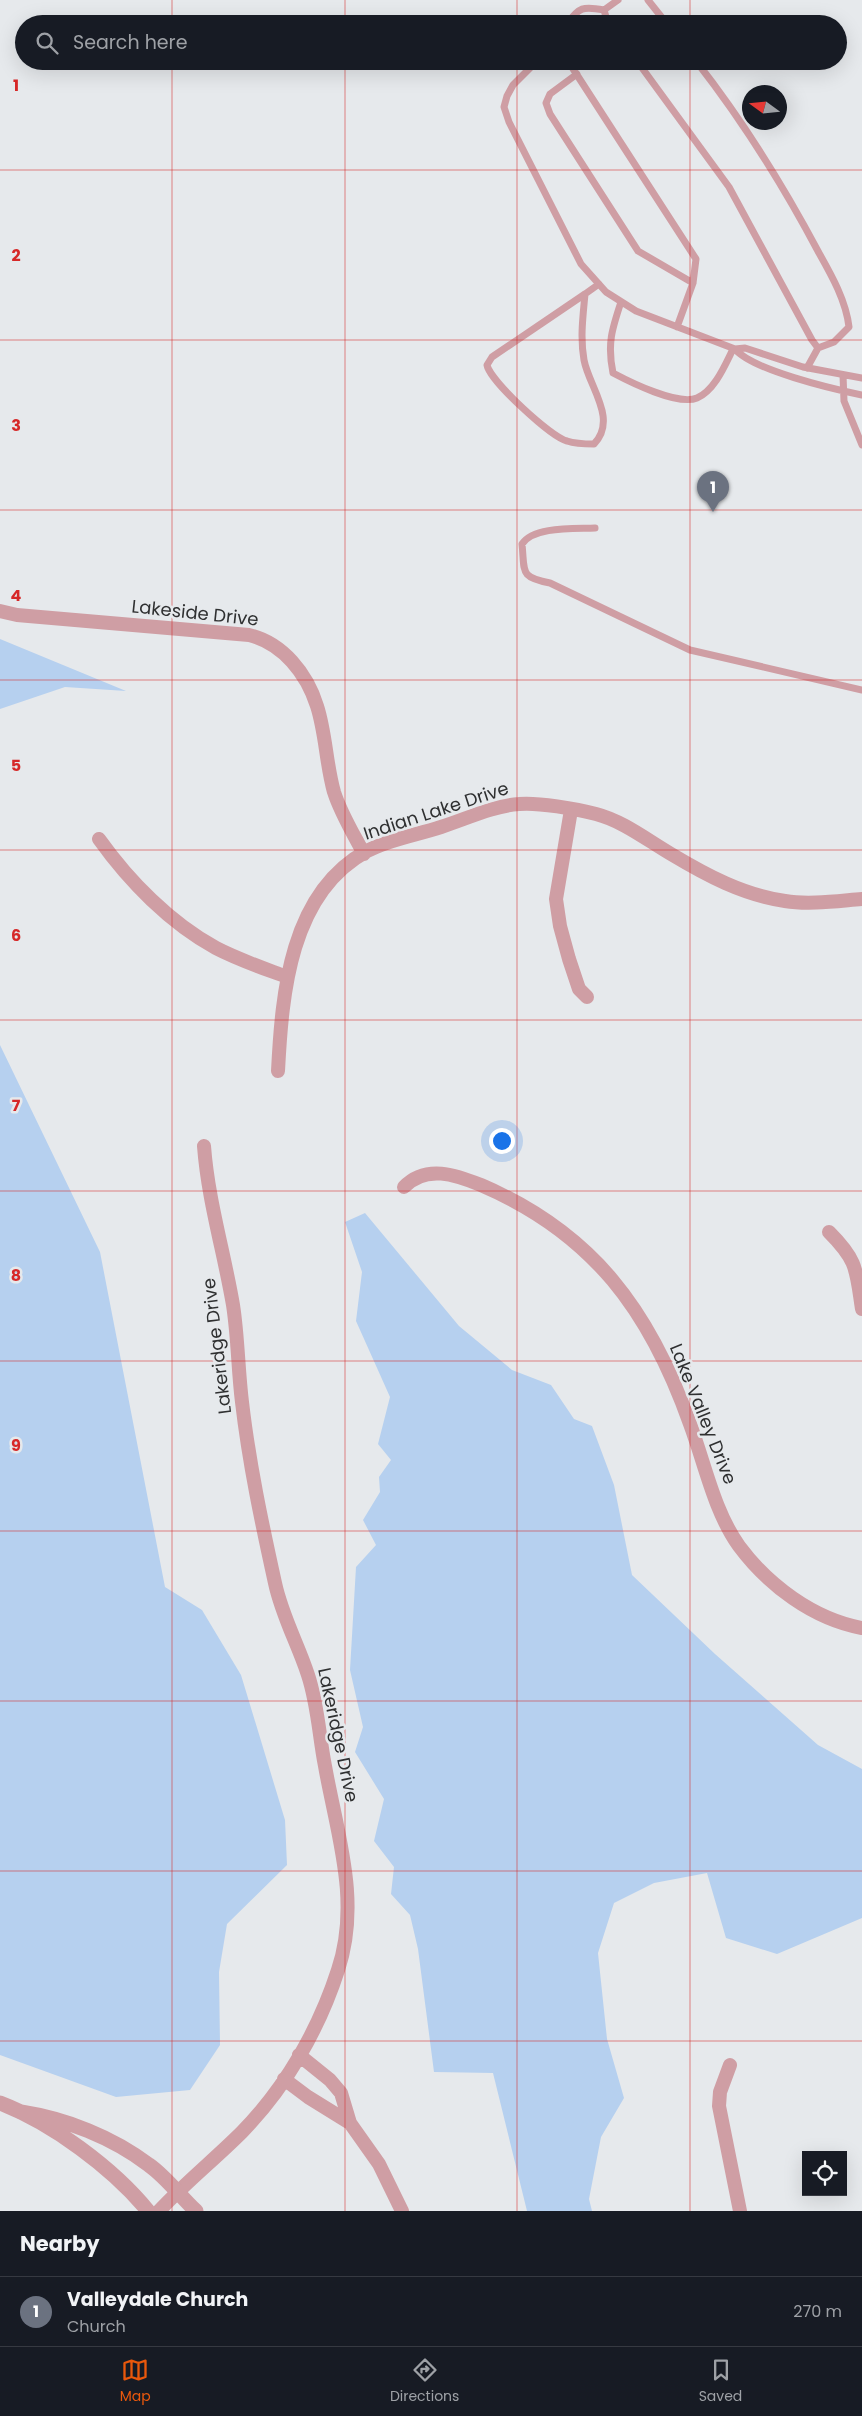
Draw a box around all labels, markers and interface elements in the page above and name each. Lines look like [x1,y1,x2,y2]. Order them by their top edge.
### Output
search box [15,15,847,70]
icon: search [33,29,61,57]
text: Search here [73,29,187,56]
text: 1 [13,74,19,97]
north arrow [742,85,787,130]
text: 2 [11,244,21,267]
text: 3 [11,414,21,437]
pin: 1 [697,471,729,512]
text: 4 [11,584,22,607]
street label: Lakeside Drive [130,593,260,632]
text: 5 [11,754,21,777]
street label: Indian Lake Drive [360,775,512,846]
text: 6 [11,924,21,947]
text: 7 [12,1094,21,1117]
your location [489,1128,515,1154]
text: 8 [11,1264,21,1287]
street label: Lakeridge Drive [196,1277,237,1416]
street label: Lake Valley Drive [664,1340,743,1488]
text: 9 [11,1434,21,1457]
street label: Lakeridge Drive [312,1665,365,1804]
map controls [802,2151,847,2196]
button: locate [802,2151,847,2196]
text: Nearby [20,2229,100,2258]
text: Valleydale Church [67,2286,248,2313]
text: 1 [33,2300,39,2323]
text: 270 m [793,2300,842,2323]
text: Church [67,2315,126,2338]
tab: Map [120,2356,151,2407]
tab: Directions [390,2356,459,2407]
tab: Saved [699,2356,742,2407]

